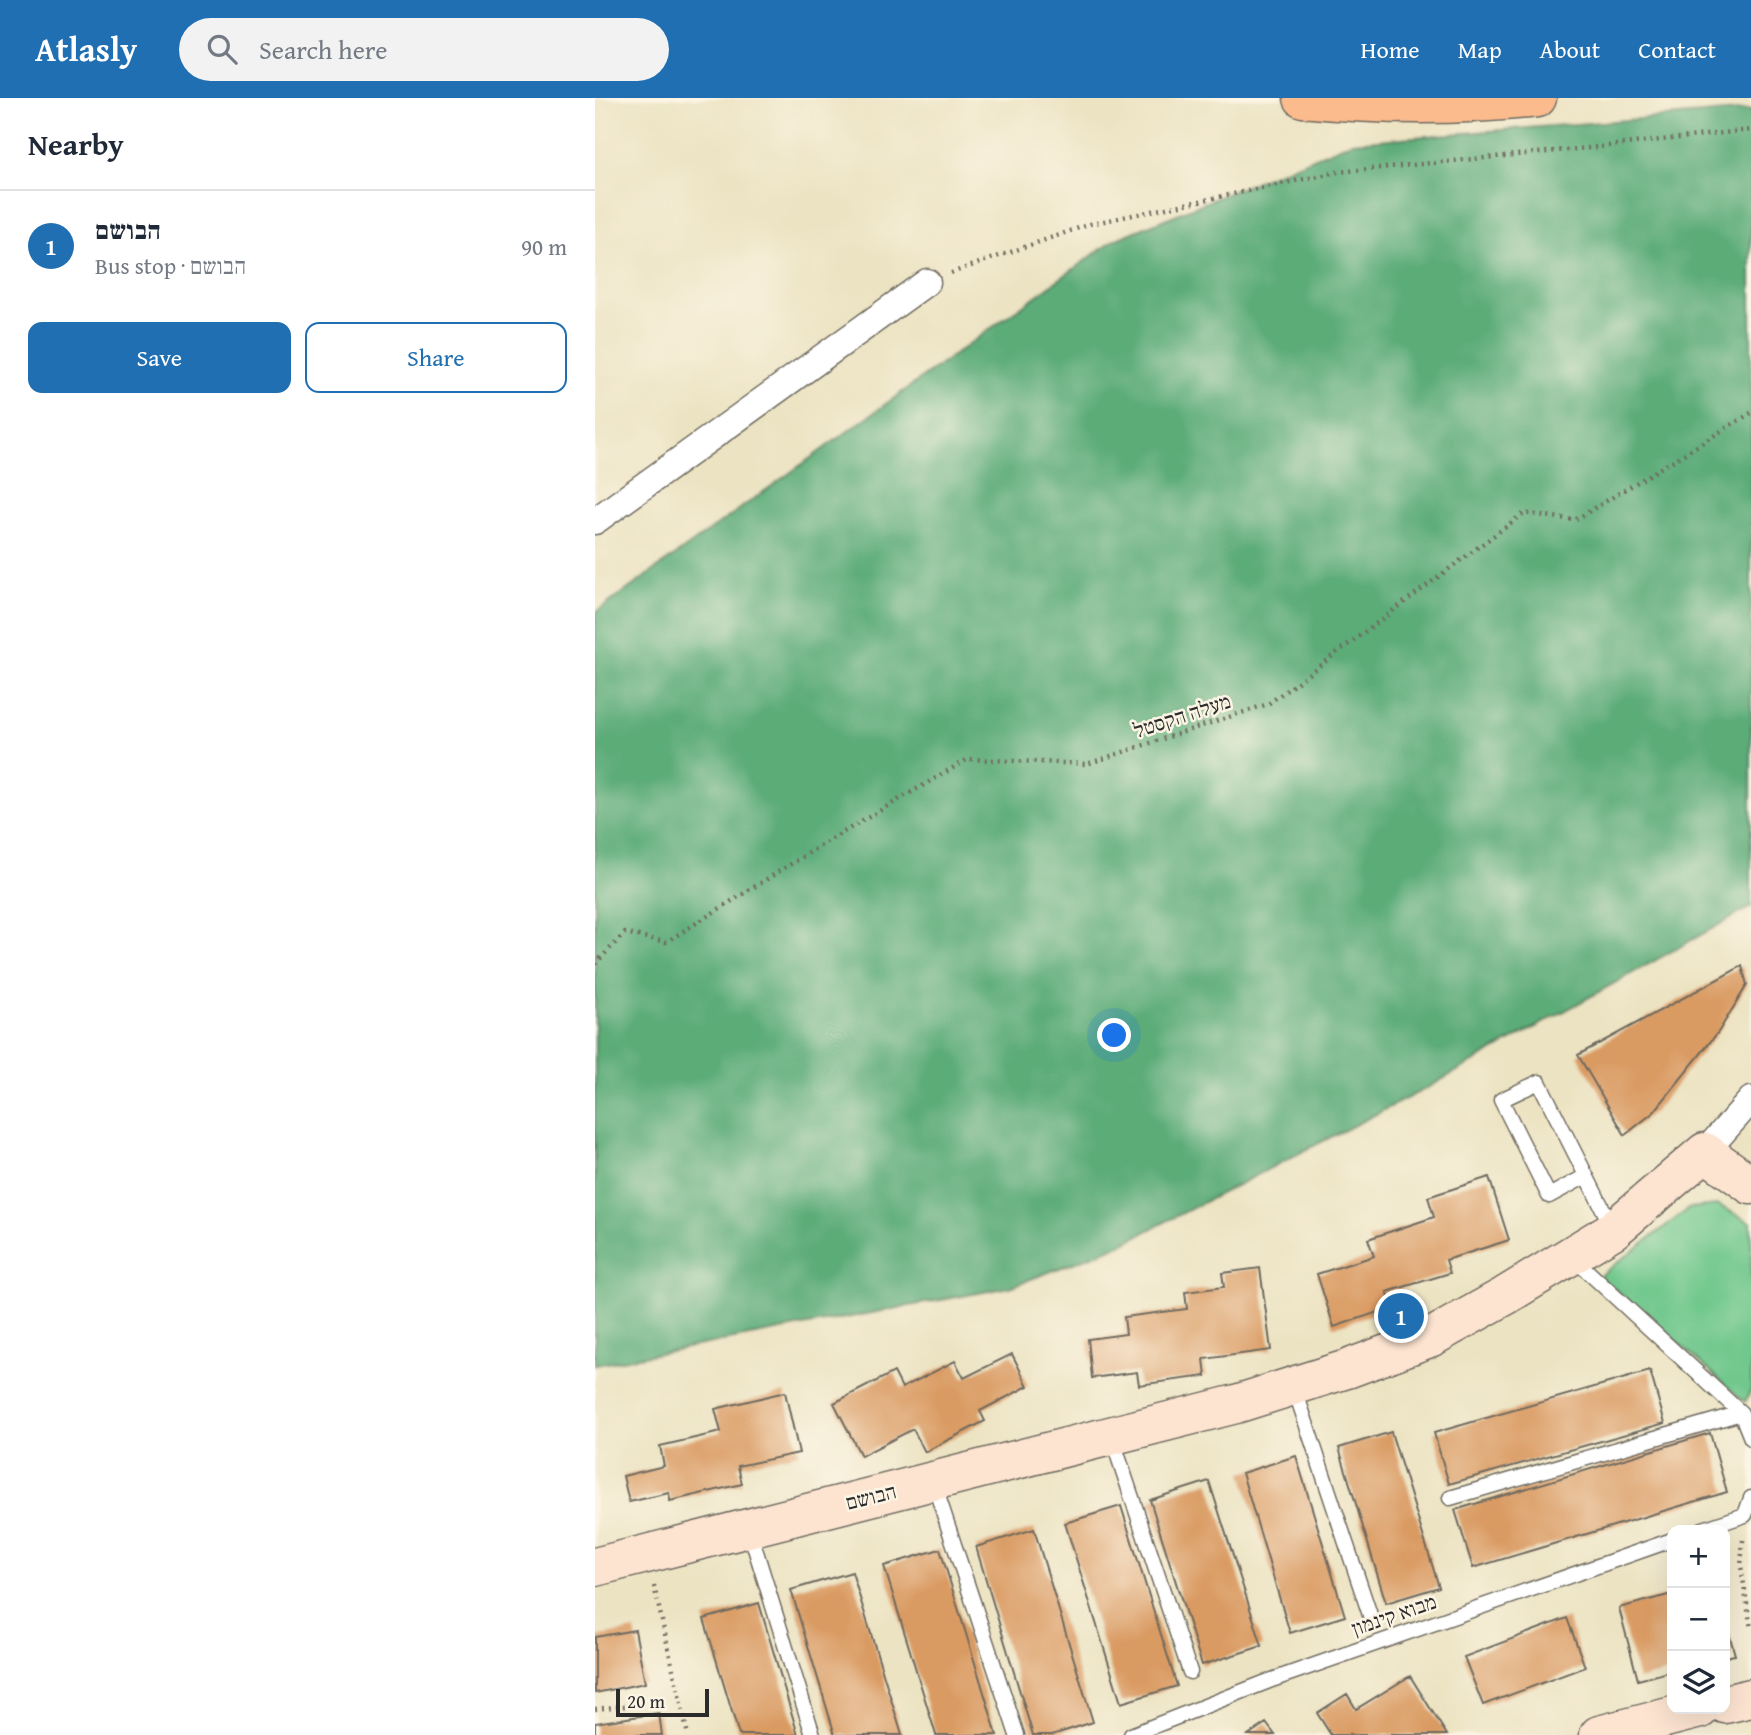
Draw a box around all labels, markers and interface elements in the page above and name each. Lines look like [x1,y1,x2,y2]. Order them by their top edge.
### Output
search box [179,18,669,81]
text: Atlasly [35,25,137,73]
icon: search [203,30,241,68]
text: Search here [259,30,387,69]
text: Home [1361,32,1420,67]
text: Map [1458,32,1502,67]
text: About [1540,32,1600,67]
text: Contact [1638,32,1716,67]
text: Nearby [28,122,124,166]
text: הבושם [95,210,161,249]
text: 1 [45,230,57,263]
text: 90 m [521,230,567,263]
text: Bus stop · הבושם [95,249,246,282]
button: Save [28,322,291,393]
button: Share [305,322,567,393]
street label: מעלה הקסטל [1129,685,1235,746]
your location [1097,1018,1131,1052]
pin: 1 [1378,1290,1424,1342]
street label: הבושם [842,1475,899,1518]
map controls [1667,1525,1730,1714]
button: + [1667,1525,1730,1588]
street label: מבוא קינמון [1347,1586,1441,1644]
button: − [1667,1588,1730,1651]
button: layers [1667,1651,1730,1714]
scale bar [616,1686,709,1718]
text: 20 m [627,1687,665,1715]

